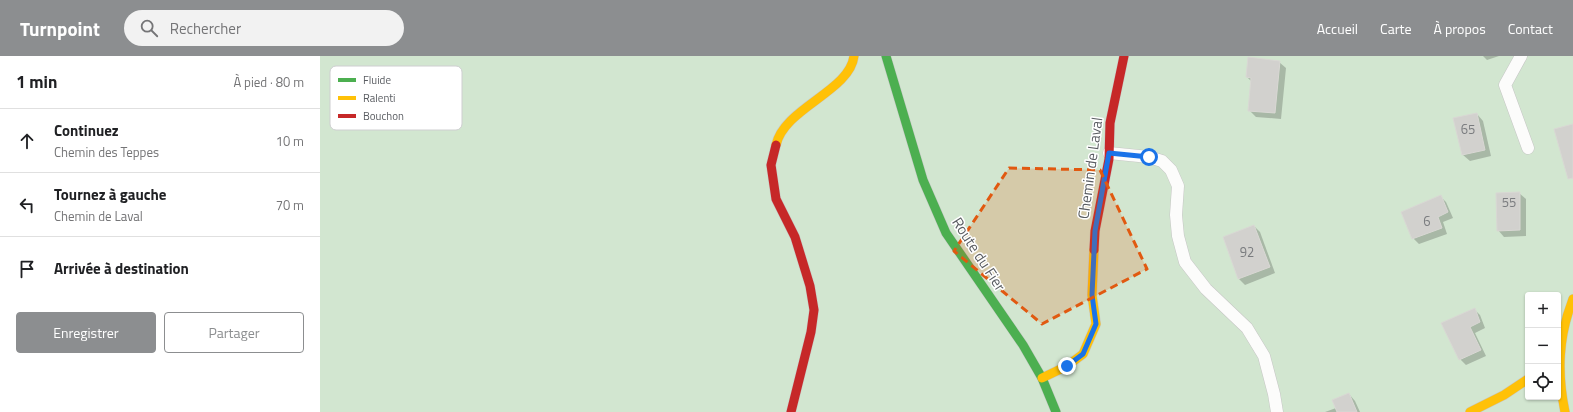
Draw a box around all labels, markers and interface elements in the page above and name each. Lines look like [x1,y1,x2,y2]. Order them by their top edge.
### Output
search box [124,10,404,46]
text: Turnpoint [20,14,100,43]
icon: search [138,17,160,39]
text: Rechercher [170,17,241,40]
text: Accueil [1317,18,1358,39]
text: Carte [1380,18,1412,39]
text: À propos [1434,18,1486,39]
text: Contact [1508,18,1553,39]
legend [330,66,462,130]
text: 1 min [16,69,57,95]
text: À pied · 80 m [233,72,304,92]
text: Fluide [363,72,391,88]
text: Ralenti [363,90,396,106]
text: Bouchon [363,108,404,124]
street label: Chemin de Laval [1071,116,1109,220]
text: Continuez [54,119,119,142]
house number: 65 [1461,119,1475,139]
icon: ahead [16,130,38,152]
text: 10 m [276,131,304,151]
text: Chemin des Teppes [54,142,159,162]
route start [1140,148,1158,166]
text: Tournez à gauche [54,183,166,206]
house number: 55 [1502,192,1516,212]
icon: left [16,194,38,216]
text: 70 m [276,195,304,215]
text: Chemin de Laval [54,206,143,226]
house number: 6 [1423,211,1431,231]
street label: Route du Fier [946,212,1012,296]
house number: 92 [1240,242,1254,262]
text: Arrivée à destination [54,257,189,280]
icon: arrive [16,258,38,280]
map controls [1525,292,1561,400]
button: + [1525,292,1561,328]
button: Enregistrer [16,312,156,353]
button: Partager [164,312,304,353]
button: − [1525,328,1561,364]
route end [1058,357,1076,375]
button: locate [1525,364,1561,400]

